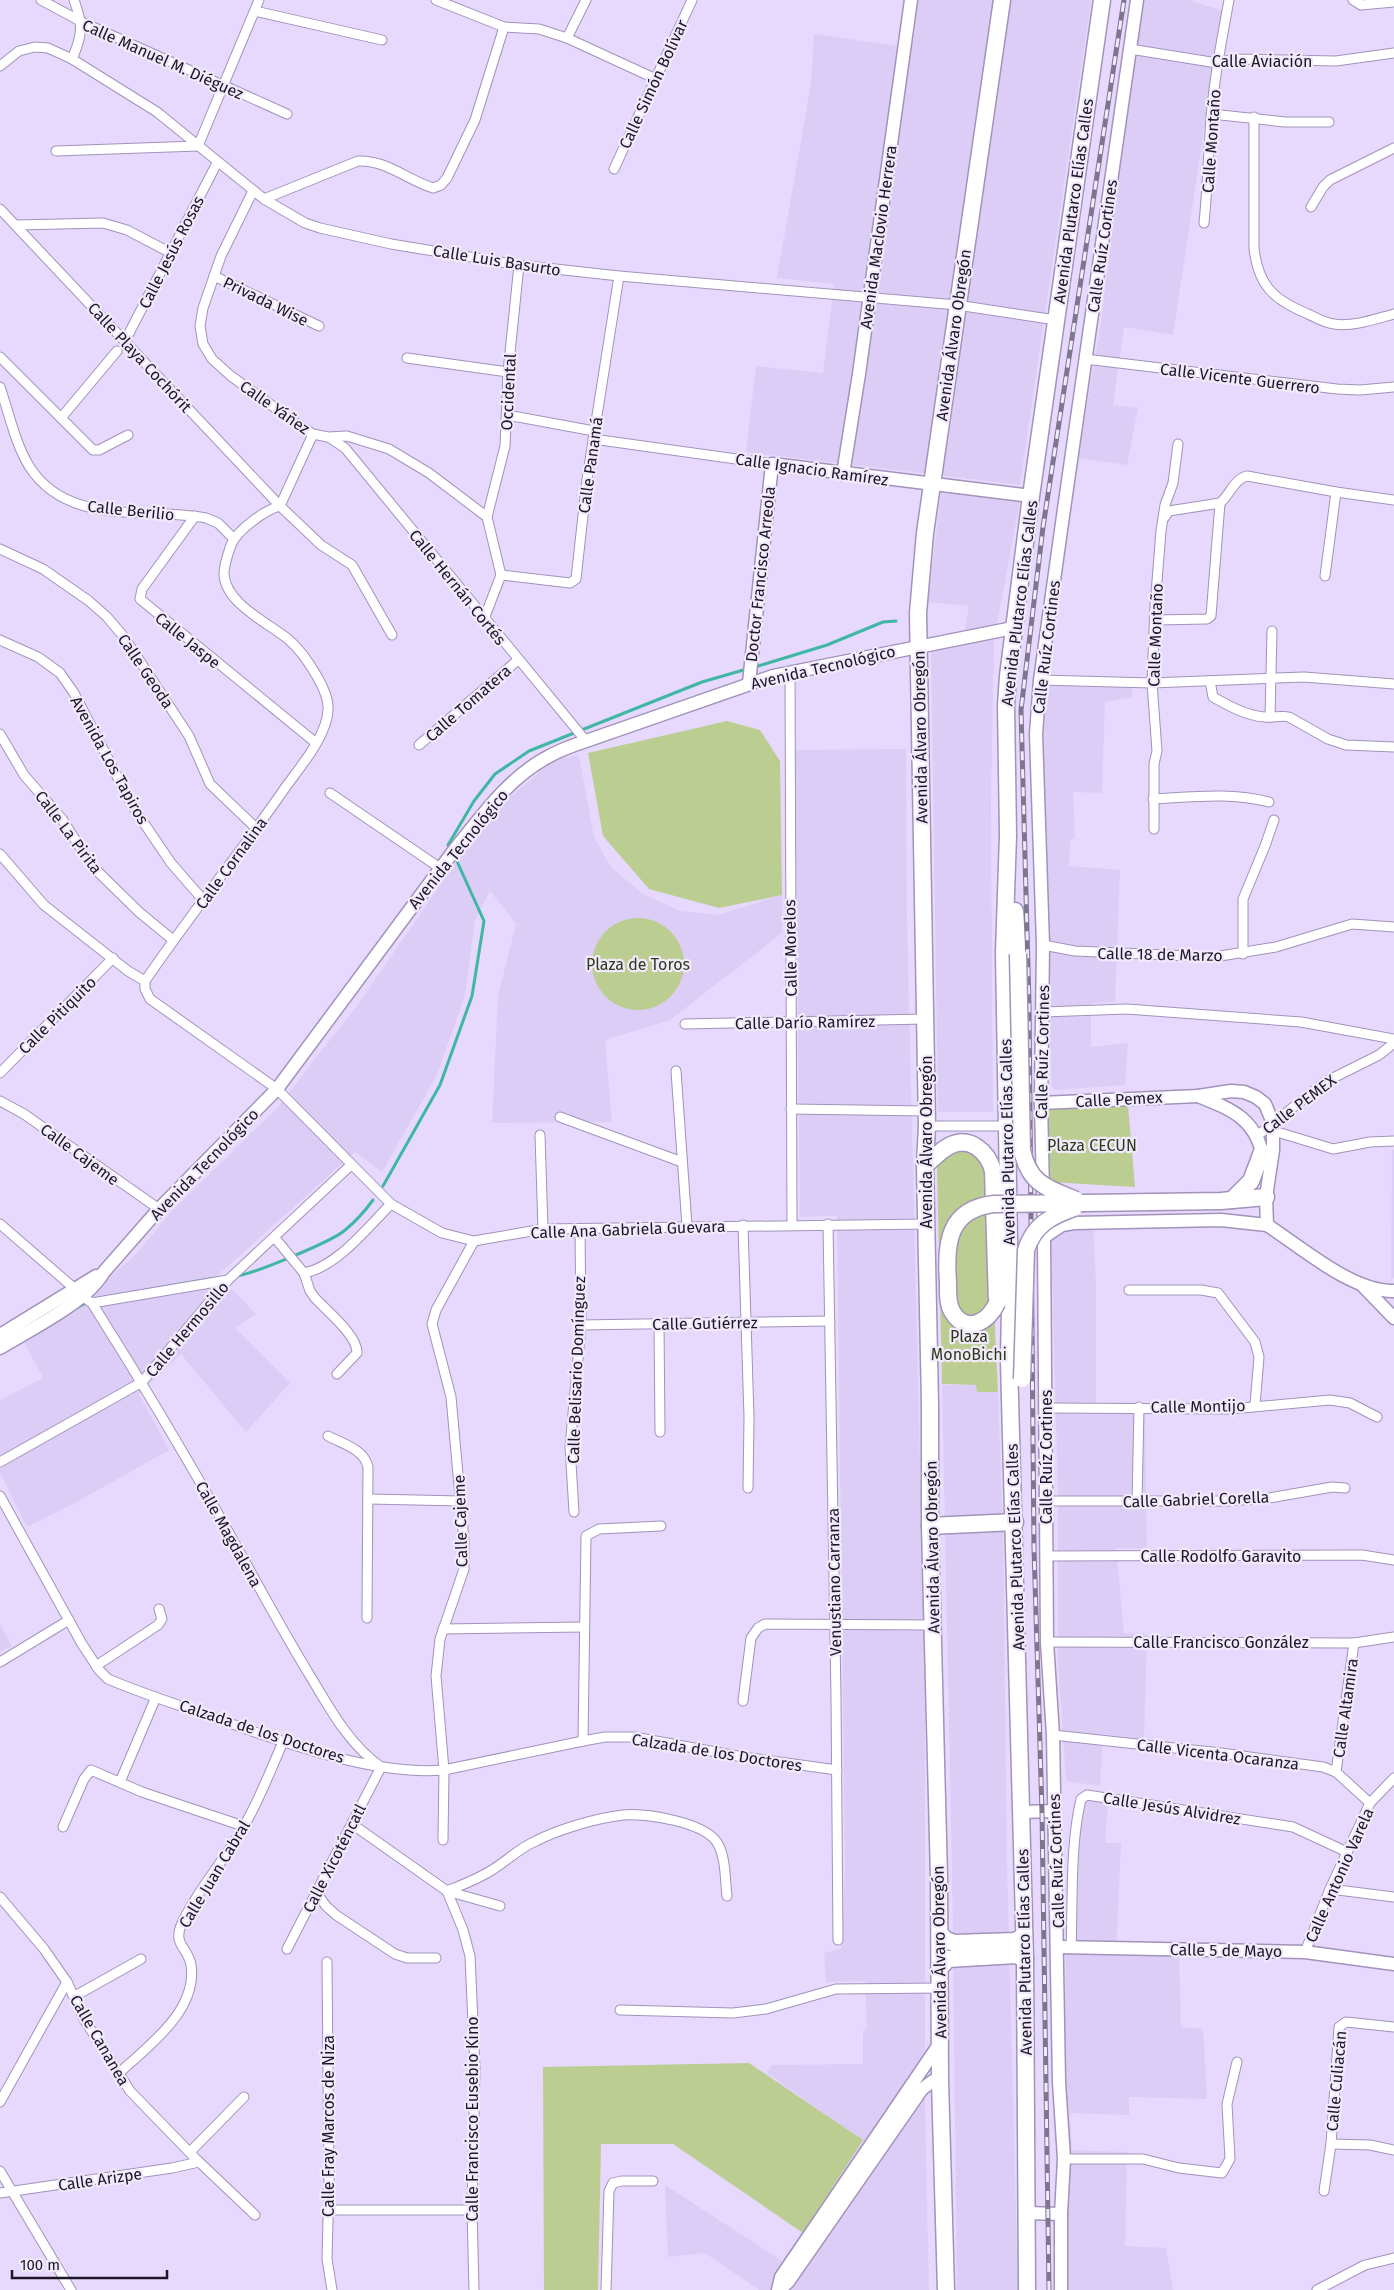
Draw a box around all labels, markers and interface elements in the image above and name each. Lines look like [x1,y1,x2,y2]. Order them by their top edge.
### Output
street label: Calle Manuel M. Diéguez [79,15,246,104]
street label: Calle Simón Bolívar [615,16,692,152]
street label: Calle Aviación [1212,52,1312,71]
street label: Calle Montaño [1198,89,1225,194]
street label: Avenida Plutarco Elías Calles [1050,97,1097,305]
street label: Avenida Maclovio Herrera [856,144,901,330]
street label: Calle Ruíz Cortines [1084,178,1121,314]
street label: Calle Jesús Rosas [135,193,208,312]
street label: Calle Luis Basurto [432,241,562,280]
street label: Avenida Álvaro Obregón [931,248,975,422]
street label: Privada Wise [220,273,311,330]
street label: Calle Playa Cochórit [84,299,196,416]
street label: Occidental [497,353,520,431]
street label: Calle Vicente Guerrero [1159,359,1321,398]
street label: Calle Yáñez [236,376,313,438]
street label: Calle Panamá [574,416,607,515]
street label: Calle Ignacio Ramírez [734,449,890,490]
street label: Doctor Francisco Arreola [742,485,779,663]
street label: Calle Berilio [87,496,175,525]
street label: Avenida Plutarco Elías Calles [997,499,1042,707]
street label: Calle Hernán Cortés [405,526,510,649]
street label: Calle Ruíz Cortines [1029,579,1064,715]
street label: Calle Montaño [1144,583,1167,687]
street label: Calle Jaspe [151,608,224,673]
street label: Calle Geoda [114,630,178,712]
street label: Avenida Tecnológico [749,642,897,693]
street label: Avenida Álvaro Obregón [908,650,932,824]
street label: Calle Tomatera [422,661,515,746]
street label: Avenida Los Tapiros [66,693,153,828]
street label: Avenida Tecnológico [404,786,512,913]
street label: Calle La Pirita [31,787,106,878]
street label: Calle Cornalina [192,814,271,913]
street label: Calle Morelos [780,899,801,997]
street label: Calle 18 de Marzo [1097,944,1223,965]
park label: Plaza de Toros [586,955,690,974]
street label: Calle Pitiquito [15,973,100,1058]
street label: Calle Ruíz Cortines [1032,985,1053,1119]
street label: Calle Darío Ramírez [735,1012,875,1033]
street label: Avenida Plutarco Elías Calles [996,1038,1019,1246]
street label: Avenida Álvaro Obregón [916,1055,936,1229]
street label: Calle PEMEX [1259,1070,1340,1138]
street label: Calle Pemex [1075,1088,1163,1111]
street label: Avenida Tecnológico [146,1105,263,1224]
street label: Calle Cajeme [37,1120,123,1189]
park label: Plaza CECUN [1047,1136,1137,1155]
street label: Calle Ana Gabriela Guevara [530,1217,726,1242]
street label: Calle Belisario Domínguez [564,1276,589,1464]
street label: Calle Hermosillo [142,1278,233,1381]
street label: Calle Gutiérrez [652,1313,758,1334]
park label: Plaza MonoBichi [931,1327,1007,1364]
street label: Calle Ruíz Cortines [1037,1390,1056,1524]
street label: Calle Montijo [1150,1396,1246,1417]
street label: Avenida Plutarco Elías Calles [1002,1443,1029,1651]
street label: Avenida Álvaro Obregón [920,1460,944,1634]
street label: Calle Cajeme [449,1474,472,1568]
street label: Calle Magdalena [192,1478,266,1591]
street label: Calle Gabriel Corella [1122,1487,1270,1512]
street label: Venustiano Carranza [824,1508,845,1656]
street label: Calle Rodolfo Garavito [1141,1547,1301,1566]
street label: Calle Francisco González [1133,1633,1309,1652]
street label: Calle Altamira [1329,1657,1362,1759]
street label: Calzada de los Doctores [177,1696,347,1767]
street label: Calzada de los Doctores [630,1730,804,1775]
street label: Calle Vicenta Ocaranza [1136,1735,1300,1774]
street label: Calle Jesús Alvidrez [1102,1788,1242,1829]
street label: Calle Ruíz Cortines [1045,1794,1068,1928]
street label: Calle Xicoténcatl [299,1800,370,1916]
street label: Calle Antonio Varela [1301,1805,1378,1945]
street label: Calle Juan Cabral [175,1817,254,1931]
street label: Avenida Plutarco Elías Calles [1013,1848,1036,2056]
street label: Avenida Álvaro Obregón [927,1865,951,2039]
street label: Calle 5 de Mayo [1170,1940,1282,1961]
street label: Calle Cananea [66,1991,133,2089]
street label: Calle Francisco Eusebio Kino [463,2016,482,2222]
street label: Calle Culiacán [1323,2030,1350,2132]
street label: Calle Fray Marcos de Niza [319,2035,338,2217]
street label: Calle Arizpe [57,2164,143,2195]
scale bar [12,2248,168,2280]
text: 100 m [20,2256,60,2274]

